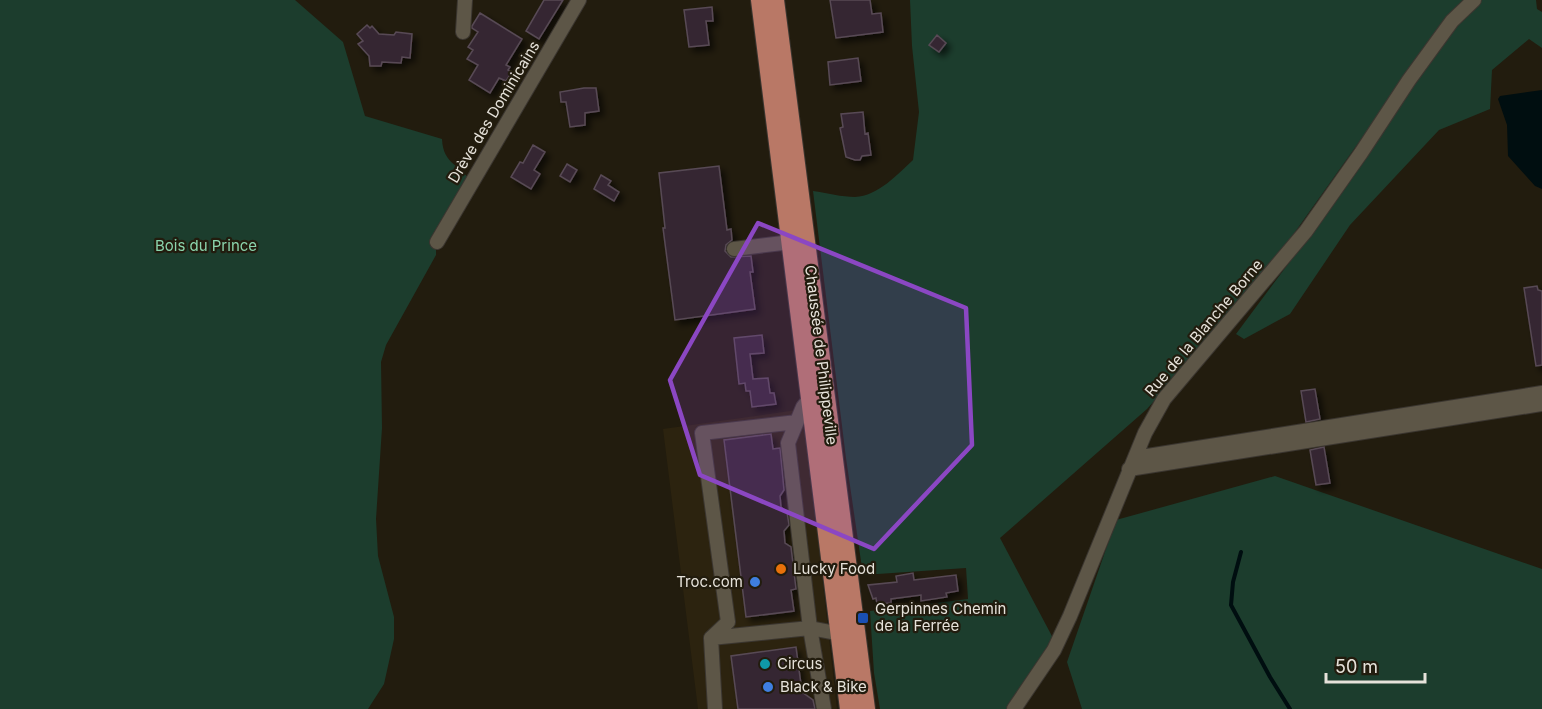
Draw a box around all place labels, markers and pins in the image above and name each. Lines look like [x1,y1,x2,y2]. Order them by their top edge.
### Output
place label: Lucky Food [793,559,875,578]
marker: Lucky Food [774,562,788,576]
place label: Troc.com [676,572,743,591]
marker: Troc.com [748,575,762,589]
place label: Gerpinnes Chemin de la Ferrée [875,599,1006,635]
marker: Gerpinnes Chemin de la Ferrée [856,611,870,625]
place label: Circus [777,654,822,673]
marker: Circus [758,657,772,671]
place label: Black & Bike [780,677,867,696]
marker: Black & Bike [761,680,775,694]

